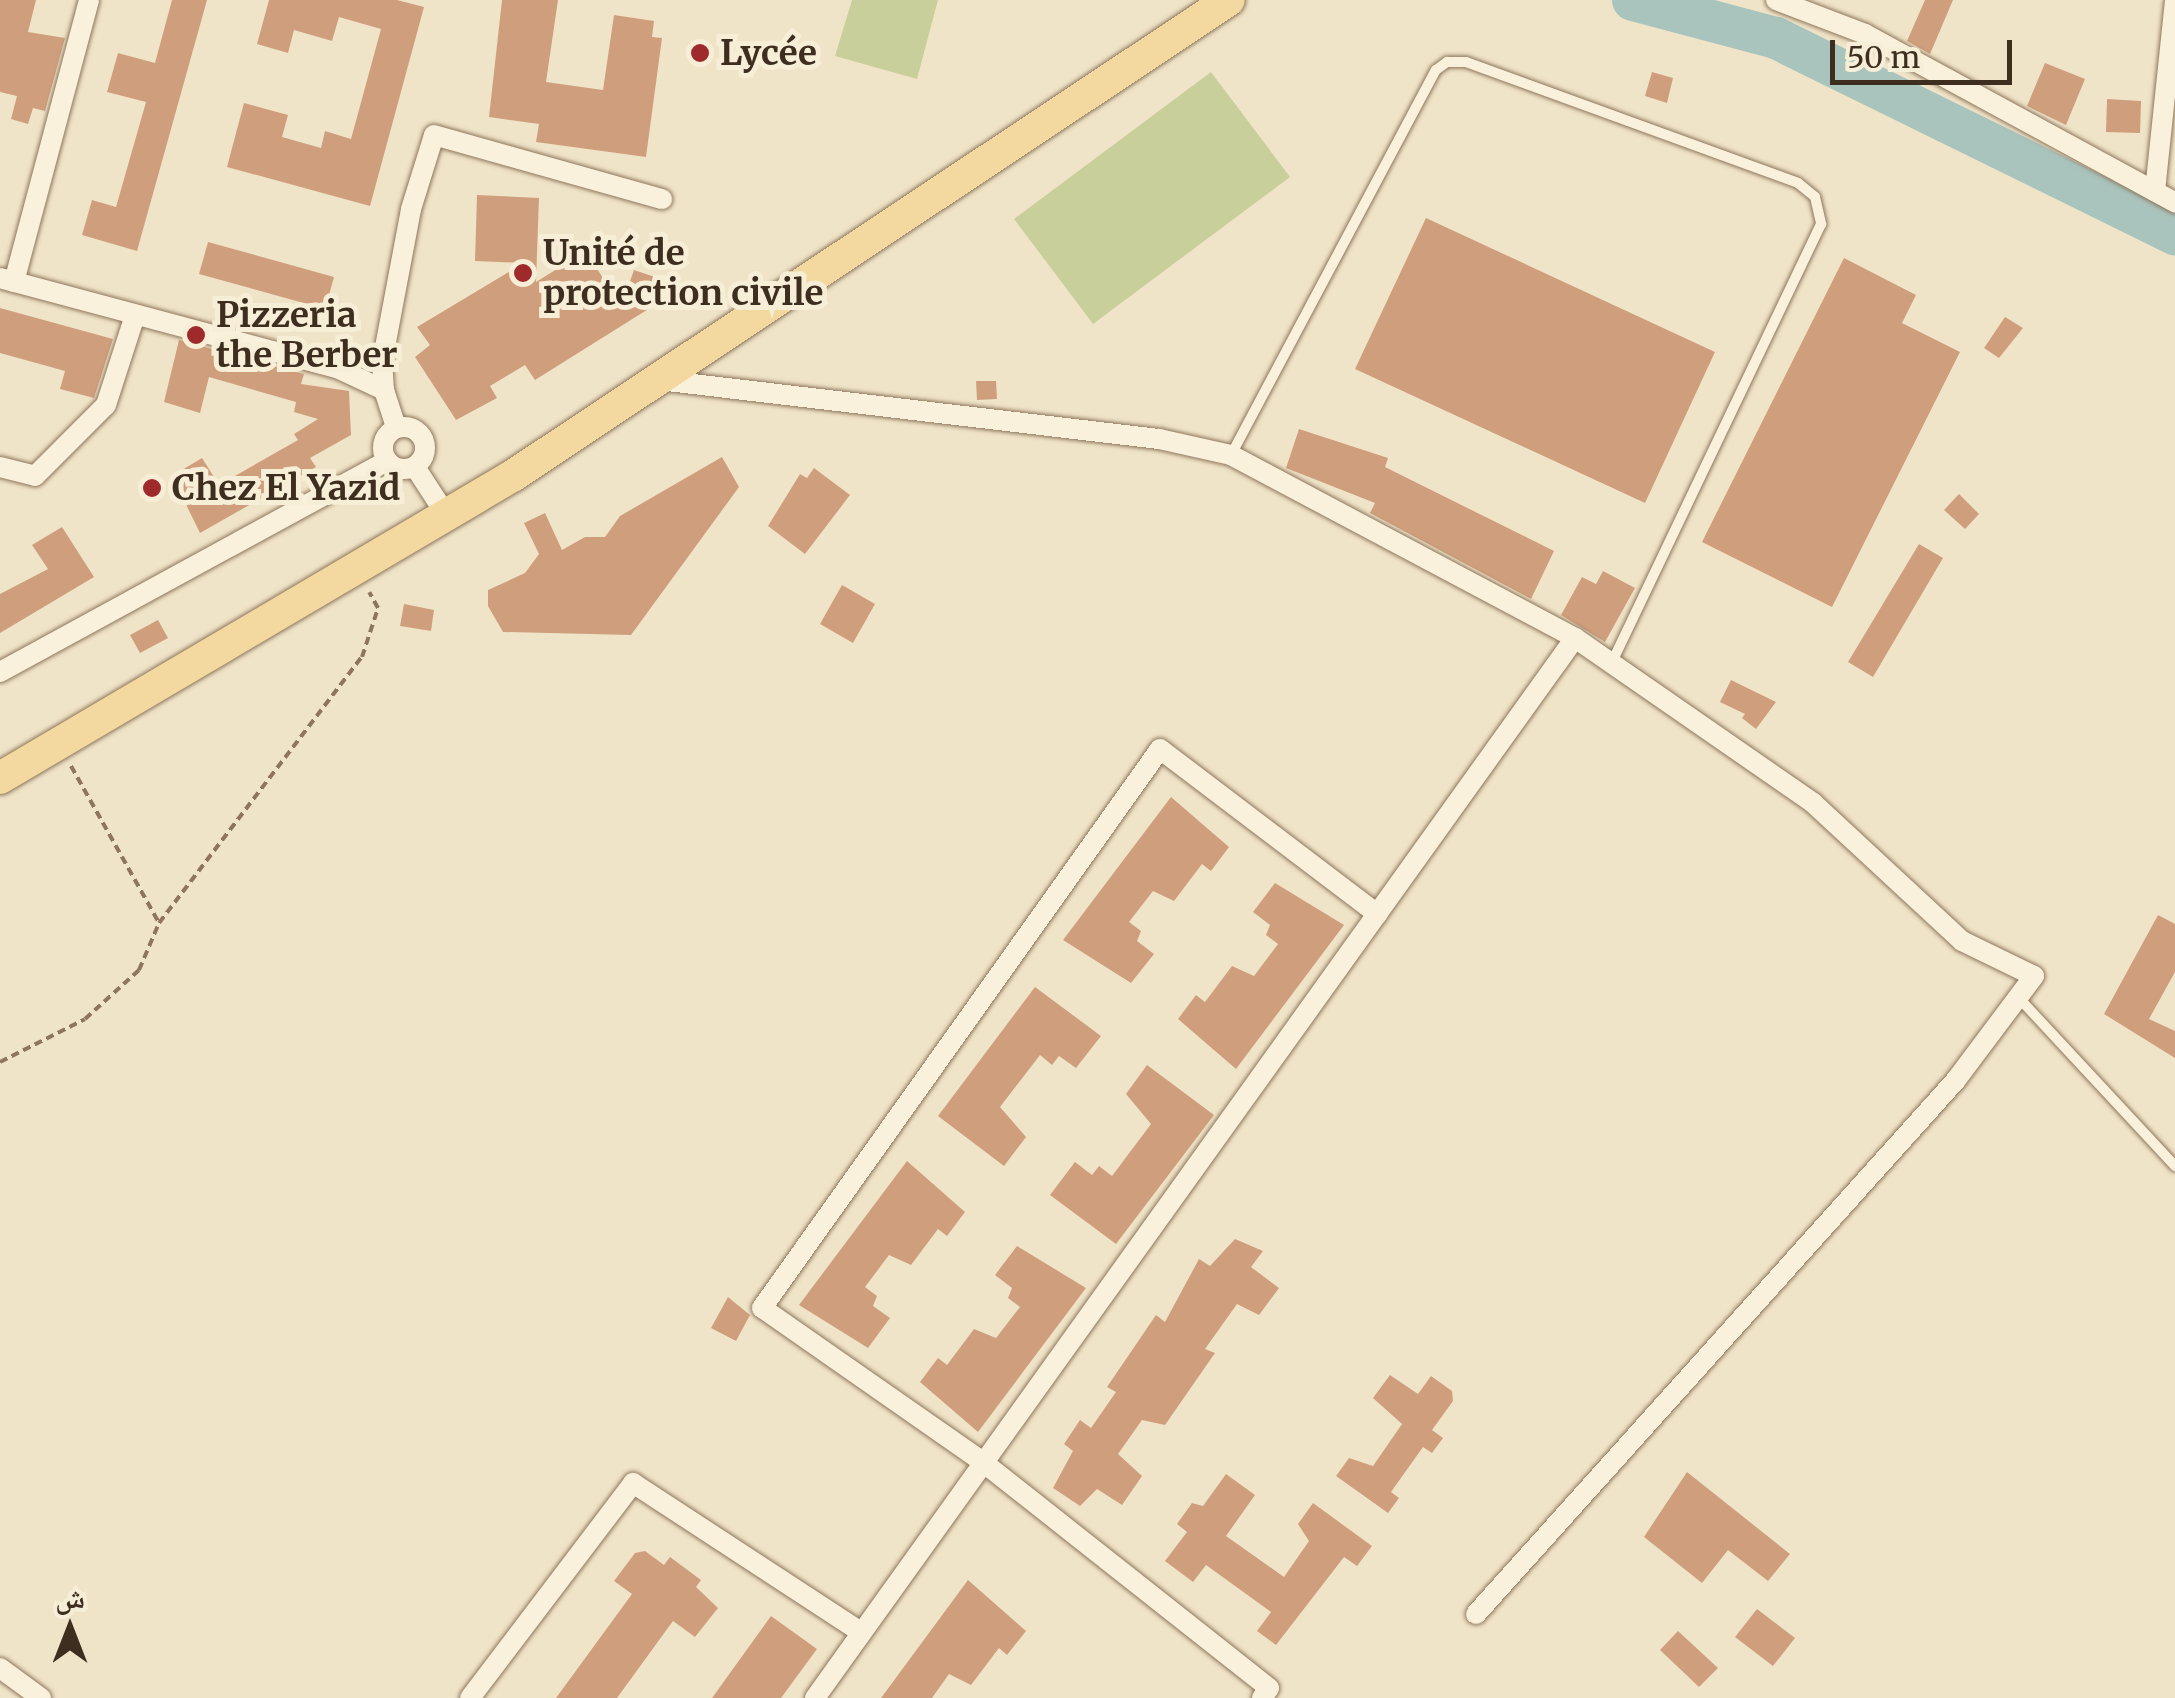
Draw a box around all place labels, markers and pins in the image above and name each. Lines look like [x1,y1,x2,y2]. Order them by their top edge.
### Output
place label: Lycée [720,32,817,74]
marker: Lycée [689,42,711,64]
place label: Unité de protection civile [543,232,823,314]
marker: Unité de protection civile [512,262,534,284]
place label: Pizzeria the Berber [216,294,398,376]
marker: Pizzeria the Berber [185,324,207,346]
place label: Chez El Yazid [172,467,400,509]
marker: Chez El Yazid [141,477,163,499]

